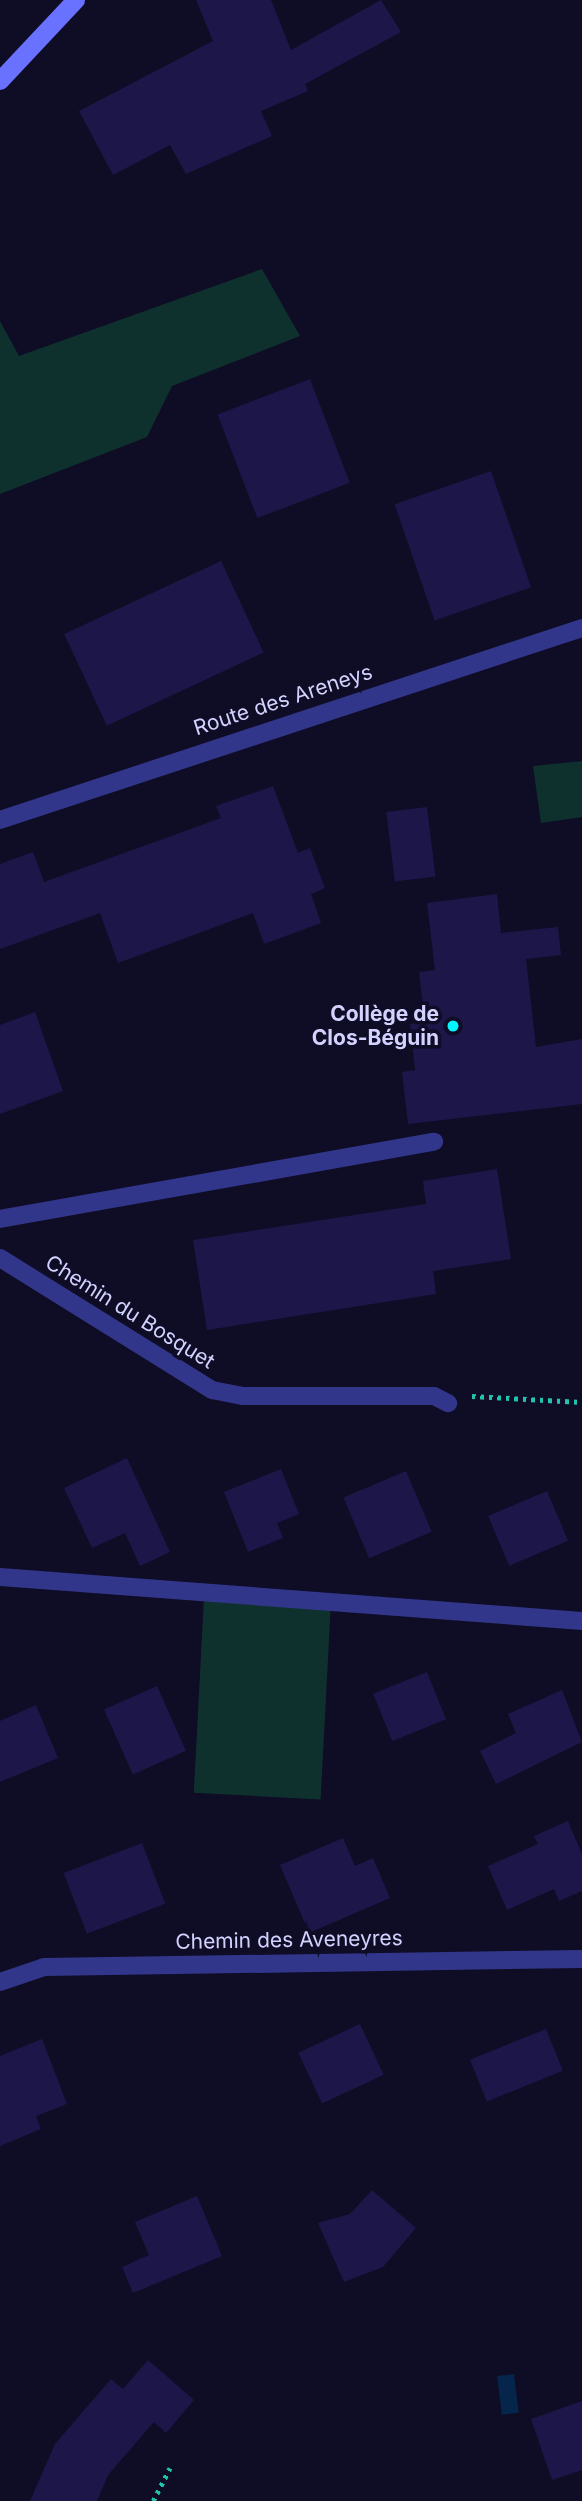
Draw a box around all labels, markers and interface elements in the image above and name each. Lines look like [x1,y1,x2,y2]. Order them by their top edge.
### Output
street label: Route des Areneys [190,659,376,741]
place label: Collège de Clos-Béguin [312,1001,439,1051]
marker: Collège de Clos-Béguin [445,1018,461,1034]
street label: Chemin du Bosquet [41,1250,219,1374]
street label: Chemin des Aveneyres [175,1925,403,1955]

